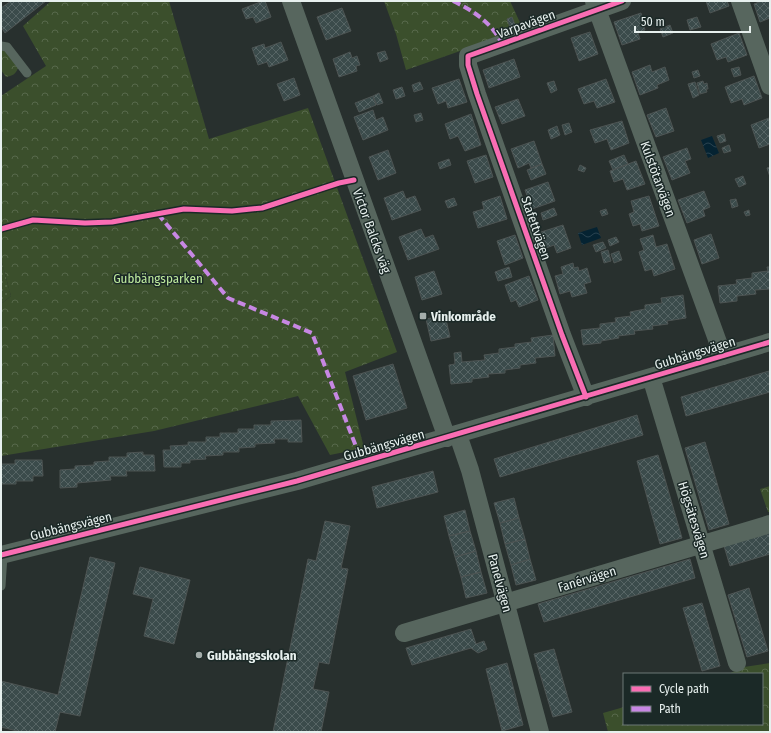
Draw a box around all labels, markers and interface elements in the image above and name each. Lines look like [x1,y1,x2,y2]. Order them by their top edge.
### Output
street label: Varpavägen [495,7,557,41]
scale bar [635,8,750,34]
text: 50 m [641,15,665,29]
street label: Kulstötarvägen [637,139,679,219]
street label: Victor Balcks väg [350,187,395,276]
street label: Stafettvägen [518,194,554,262]
park label: Gubbängsparken [113,271,203,286]
place label: Vinkområde [430,309,496,324]
marker: Vinkområde [418,311,428,321]
street label: Gubbängsvägen [653,334,737,372]
street label: Gubbängsvägen [342,426,426,464]
street label: Högsätesvägen [675,480,713,560]
street label: Gubbängsvägen [29,509,113,543]
street label: Panelvägen [485,552,515,614]
street label: Fanérvägen [556,563,618,595]
place label: Gubbängsskolan [207,648,297,663]
marker: Gubbängsskolan [194,650,204,660]
legend [623,673,763,725]
text: Cycle path [659,682,709,696]
text: Path [659,702,681,716]

